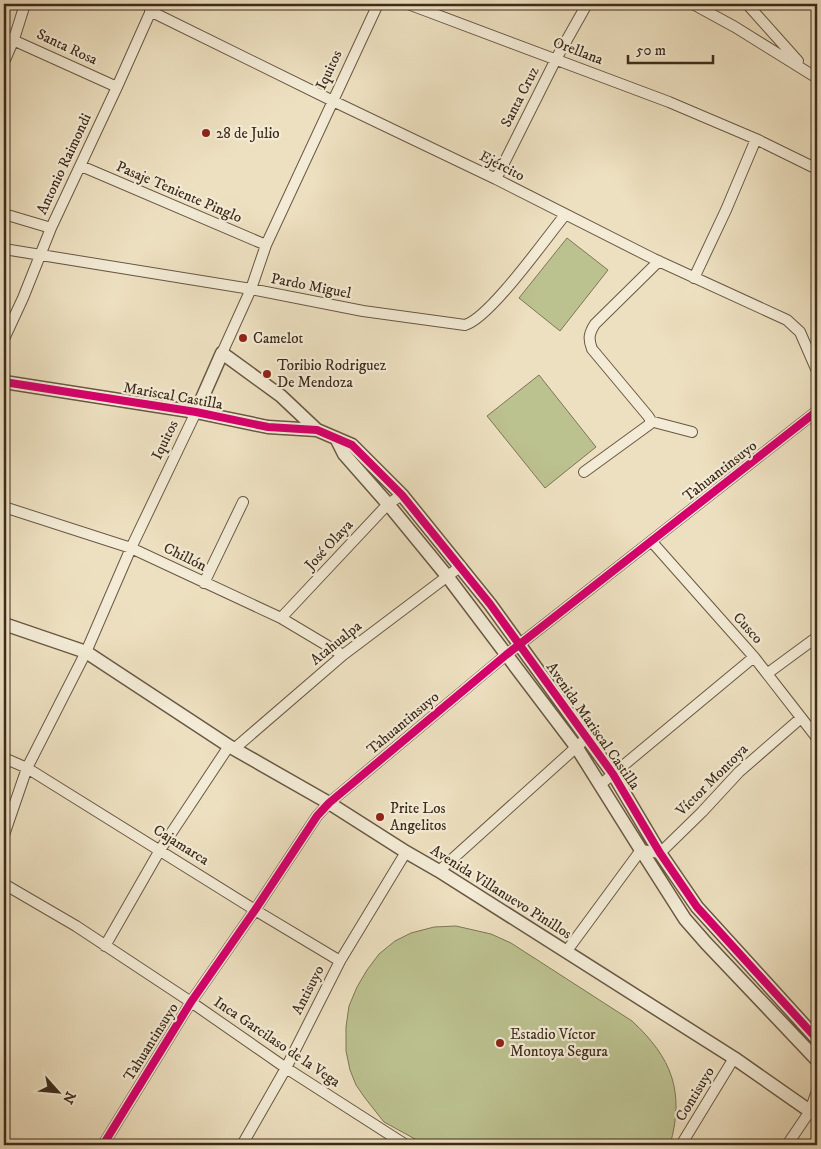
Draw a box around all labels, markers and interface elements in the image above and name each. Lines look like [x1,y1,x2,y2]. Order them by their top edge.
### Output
street label: Santa Rosa [34,25,101,70]
scale bar [628,32,714,64]
street label: Orellana [550,33,606,69]
text: 50 m [636,41,666,60]
street label: Iquitos [312,47,346,93]
street label: Santa Cruz [497,63,544,131]
street label: Antonio Raimondi [32,110,96,218]
place label: 28 de Julio [216,124,280,143]
marker: 28 de Julio [200,127,212,139]
street label: Ejército [476,147,528,185]
street label: Pasaje Teniente Pinglo [113,157,245,227]
street label: Pardo Miguel [269,269,353,303]
place label: Camelot [253,329,304,348]
marker: Camelot [237,332,249,344]
place label: Toribio Rodriguez De Mendoza [277,356,387,392]
marker: Toribio Rodriguez De Mendoza [261,368,273,380]
street label: Mariscal Castilla [122,378,225,414]
street label: Iquitos [147,417,183,463]
street label: Tahuantinsuyo [679,436,761,506]
street label: José Olaya [299,515,358,576]
street label: Chillón [160,538,210,576]
street label: Cusco [729,608,767,648]
street label: Atahualpa [307,616,366,669]
street label: Avenida Mariscal Castilla [542,659,645,794]
street label: Tahuantinsuyo [363,687,443,759]
street label: Víctor Montoya [671,739,753,821]
place label: Prite Los Angelitos [390,799,446,835]
marker: Prite Los Angelitos [374,811,386,823]
street label: Cajamarca [150,820,213,870]
street label: Avenida Villanuevo Pinillos [427,841,575,943]
street label: Antisuyo [288,962,328,1018]
street label: Inca Garcilaso de la Vega [210,993,344,1092]
street label: Tahuantinsuyo [119,999,183,1085]
place label: Estadio Víctor Montoya Segura [510,1025,609,1061]
marker: Estadio Víctor Montoya Segura [494,1037,506,1049]
street label: Contisuyo [671,1063,719,1125]
north arrow [32,1066,82,1116]
text: N [58,1088,79,1107]

